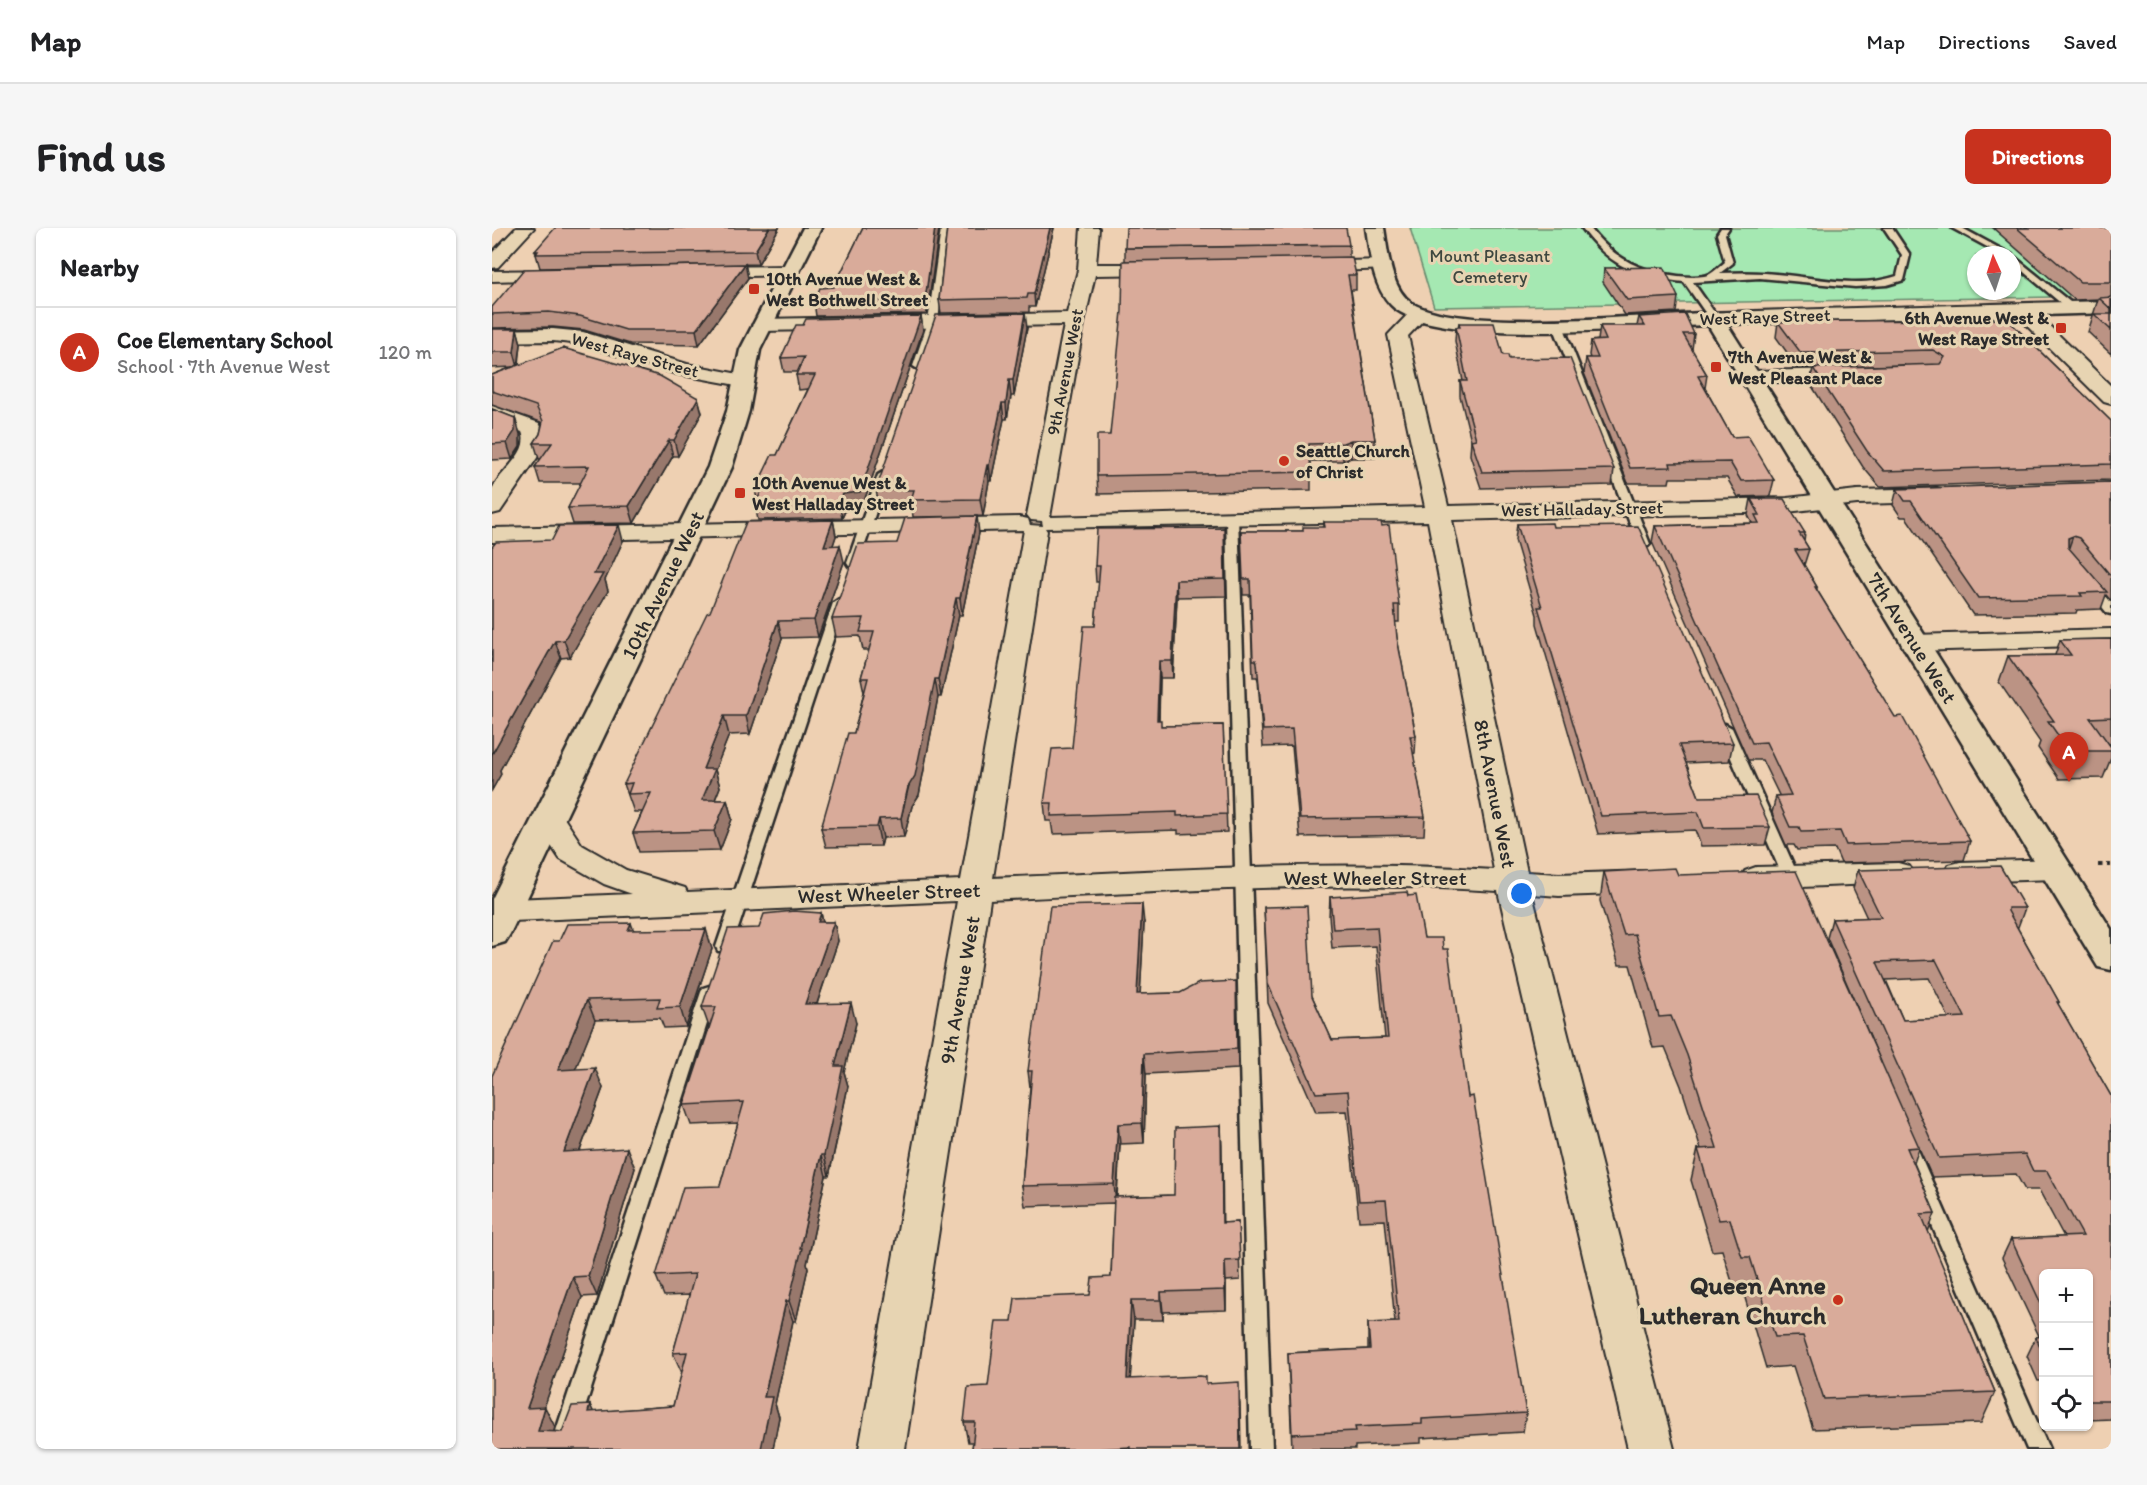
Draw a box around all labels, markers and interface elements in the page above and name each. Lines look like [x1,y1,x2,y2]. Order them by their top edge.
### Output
text: Map [30,24,81,58]
text: Map [1867,29,1905,54]
text: Directions [1938,29,2030,54]
text: Saved [2063,29,2117,54]
button: Directions [1965,129,2111,184]
text: Find us [36,131,166,182]
park label: Mount Pleasant Cemetery [1430,245,1551,288]
north arrow [1967,246,2021,300]
text: Nearby [60,251,139,283]
place label: 10th Avenue West & West Bothwell Street [766,268,928,311]
marker: 10th Avenue West & West Bothwell Street [747,282,761,296]
street label: West Raye Street [1699,304,1831,330]
street label: 9th Avenue West [1042,306,1088,437]
place label: 6th Avenue West & West Raye Street [1904,307,2049,350]
marker: 6th Avenue West & West Raye Street [2054,321,2068,335]
text: Coe Elementary School [117,327,333,354]
street label: West Raye Street [569,327,701,383]
text: A [73,340,86,364]
text: 120 m [379,340,432,364]
place label: 7th Avenue West & West Pleasant Place [1727,346,1883,389]
text: School · 7th Avenue West [117,354,330,378]
marker: 7th Avenue West & West Pleasant Place [1709,360,1723,374]
place label: Seattle Church of Christ [1296,440,1411,483]
marker: Seattle Church of Christ [1277,454,1291,468]
place label: 10th Avenue West & West Halladay Street [752,472,914,515]
marker: 10th Avenue West & West Halladay Street [733,486,747,500]
street label: West Halladay Street [1501,497,1664,521]
street label: 10th Avenue West [616,506,709,663]
street label: 7th Avenue West [1862,568,1963,708]
street label: 8th Avenue West [1469,718,1522,870]
pin: A [2050,732,2088,782]
street label: West Wheeler Street [1284,865,1467,890]
street label: West Wheeler Street [797,877,981,908]
your location [1507,879,1536,908]
street label: 9th Avenue West [934,914,985,1066]
place label: Queen Anne Lutheran Church [1639,1269,1827,1331]
map controls [2039,1269,2093,1431]
button: + [2039,1269,2093,1323]
marker: Queen Anne Lutheran Church [1831,1293,1845,1307]
button: − [2039,1323,2093,1377]
button: locate [2039,1377,2093,1431]

